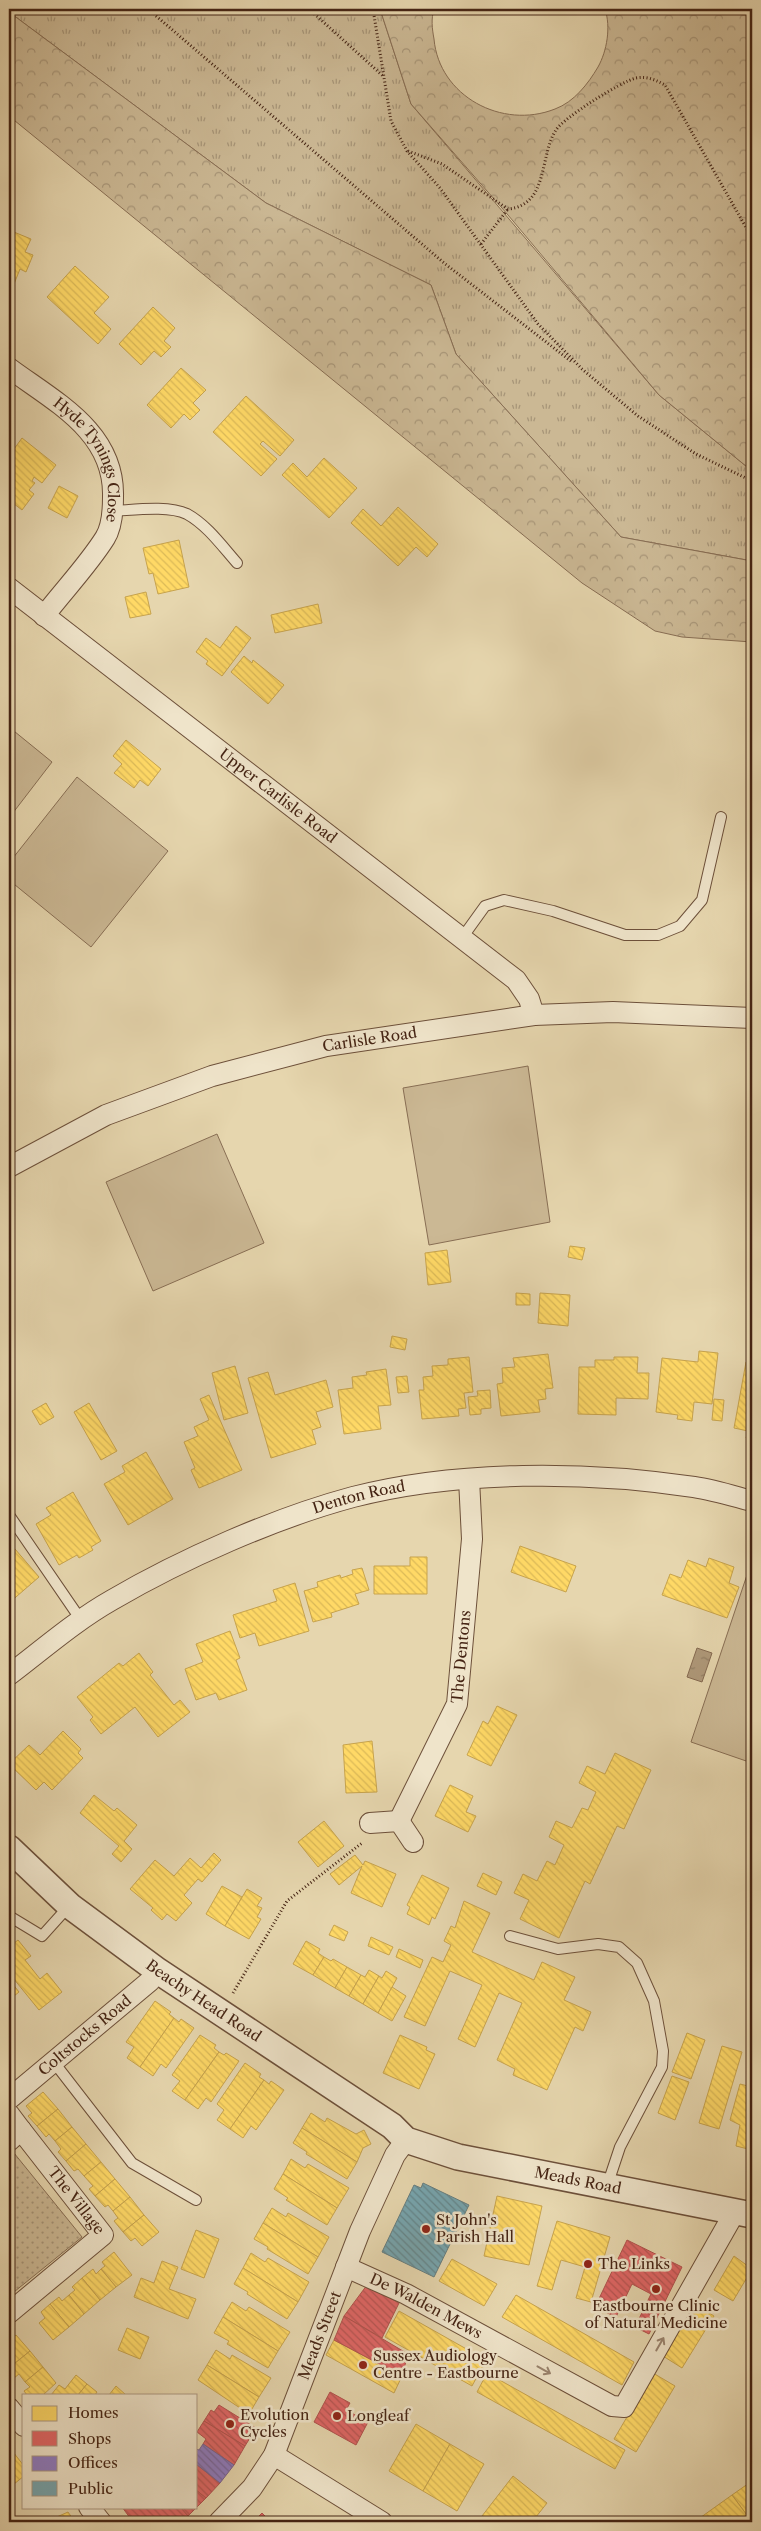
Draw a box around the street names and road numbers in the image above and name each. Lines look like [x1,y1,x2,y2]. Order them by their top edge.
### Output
street label: Hyde Tynings Close [50,393,123,524]
street label: Upper Carlisle Road [216,744,341,847]
street label: Carlisle Road [321,1023,418,1055]
street label: Denton Road [310,1476,407,1518]
street label: The Dentons [447,1609,474,1704]
street label: Beachy Head Road [142,1955,265,2046]
street label: Coltstocks Road [34,1991,135,2080]
street label: Meads Road [533,2162,623,2198]
street label: The Village [44,2163,109,2238]
street label: De Walden Mews [367,2269,486,2343]
street label: Meads Street [294,2288,345,2382]

